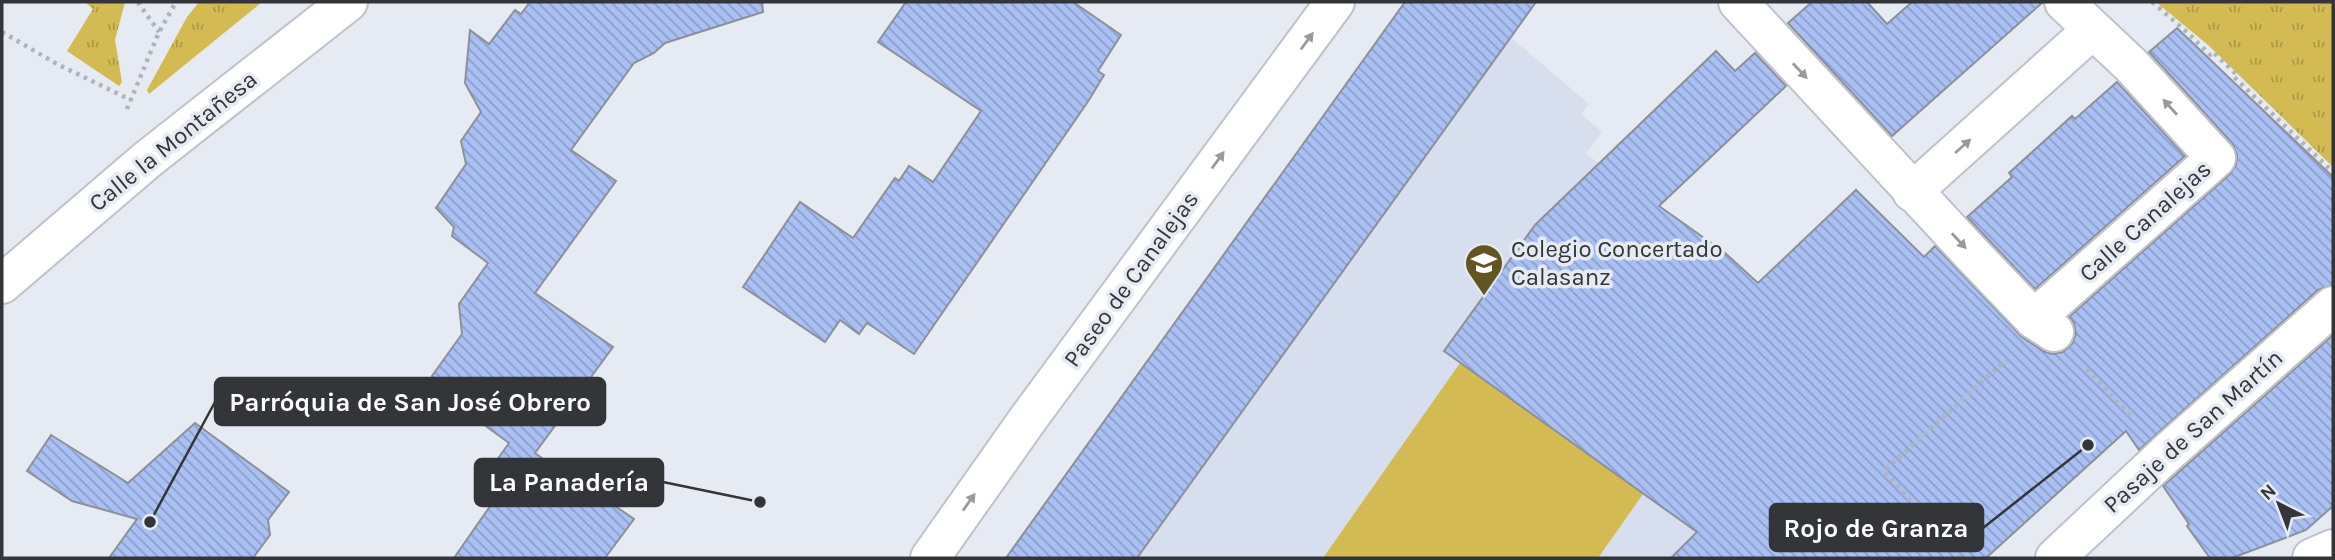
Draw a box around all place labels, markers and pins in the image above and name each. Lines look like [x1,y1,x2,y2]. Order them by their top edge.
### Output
place label: Colegio Concertado Calasanz [1511,235,1723,291]
school or university icon: Colegio Concertado Calasanz [1463,242,1505,297]
callout: Parróquia de San José Obrero [215,378,605,425]
callout: La Panadería [475,459,663,506]
callout: Rojo de Granza [1770,504,1983,551]

